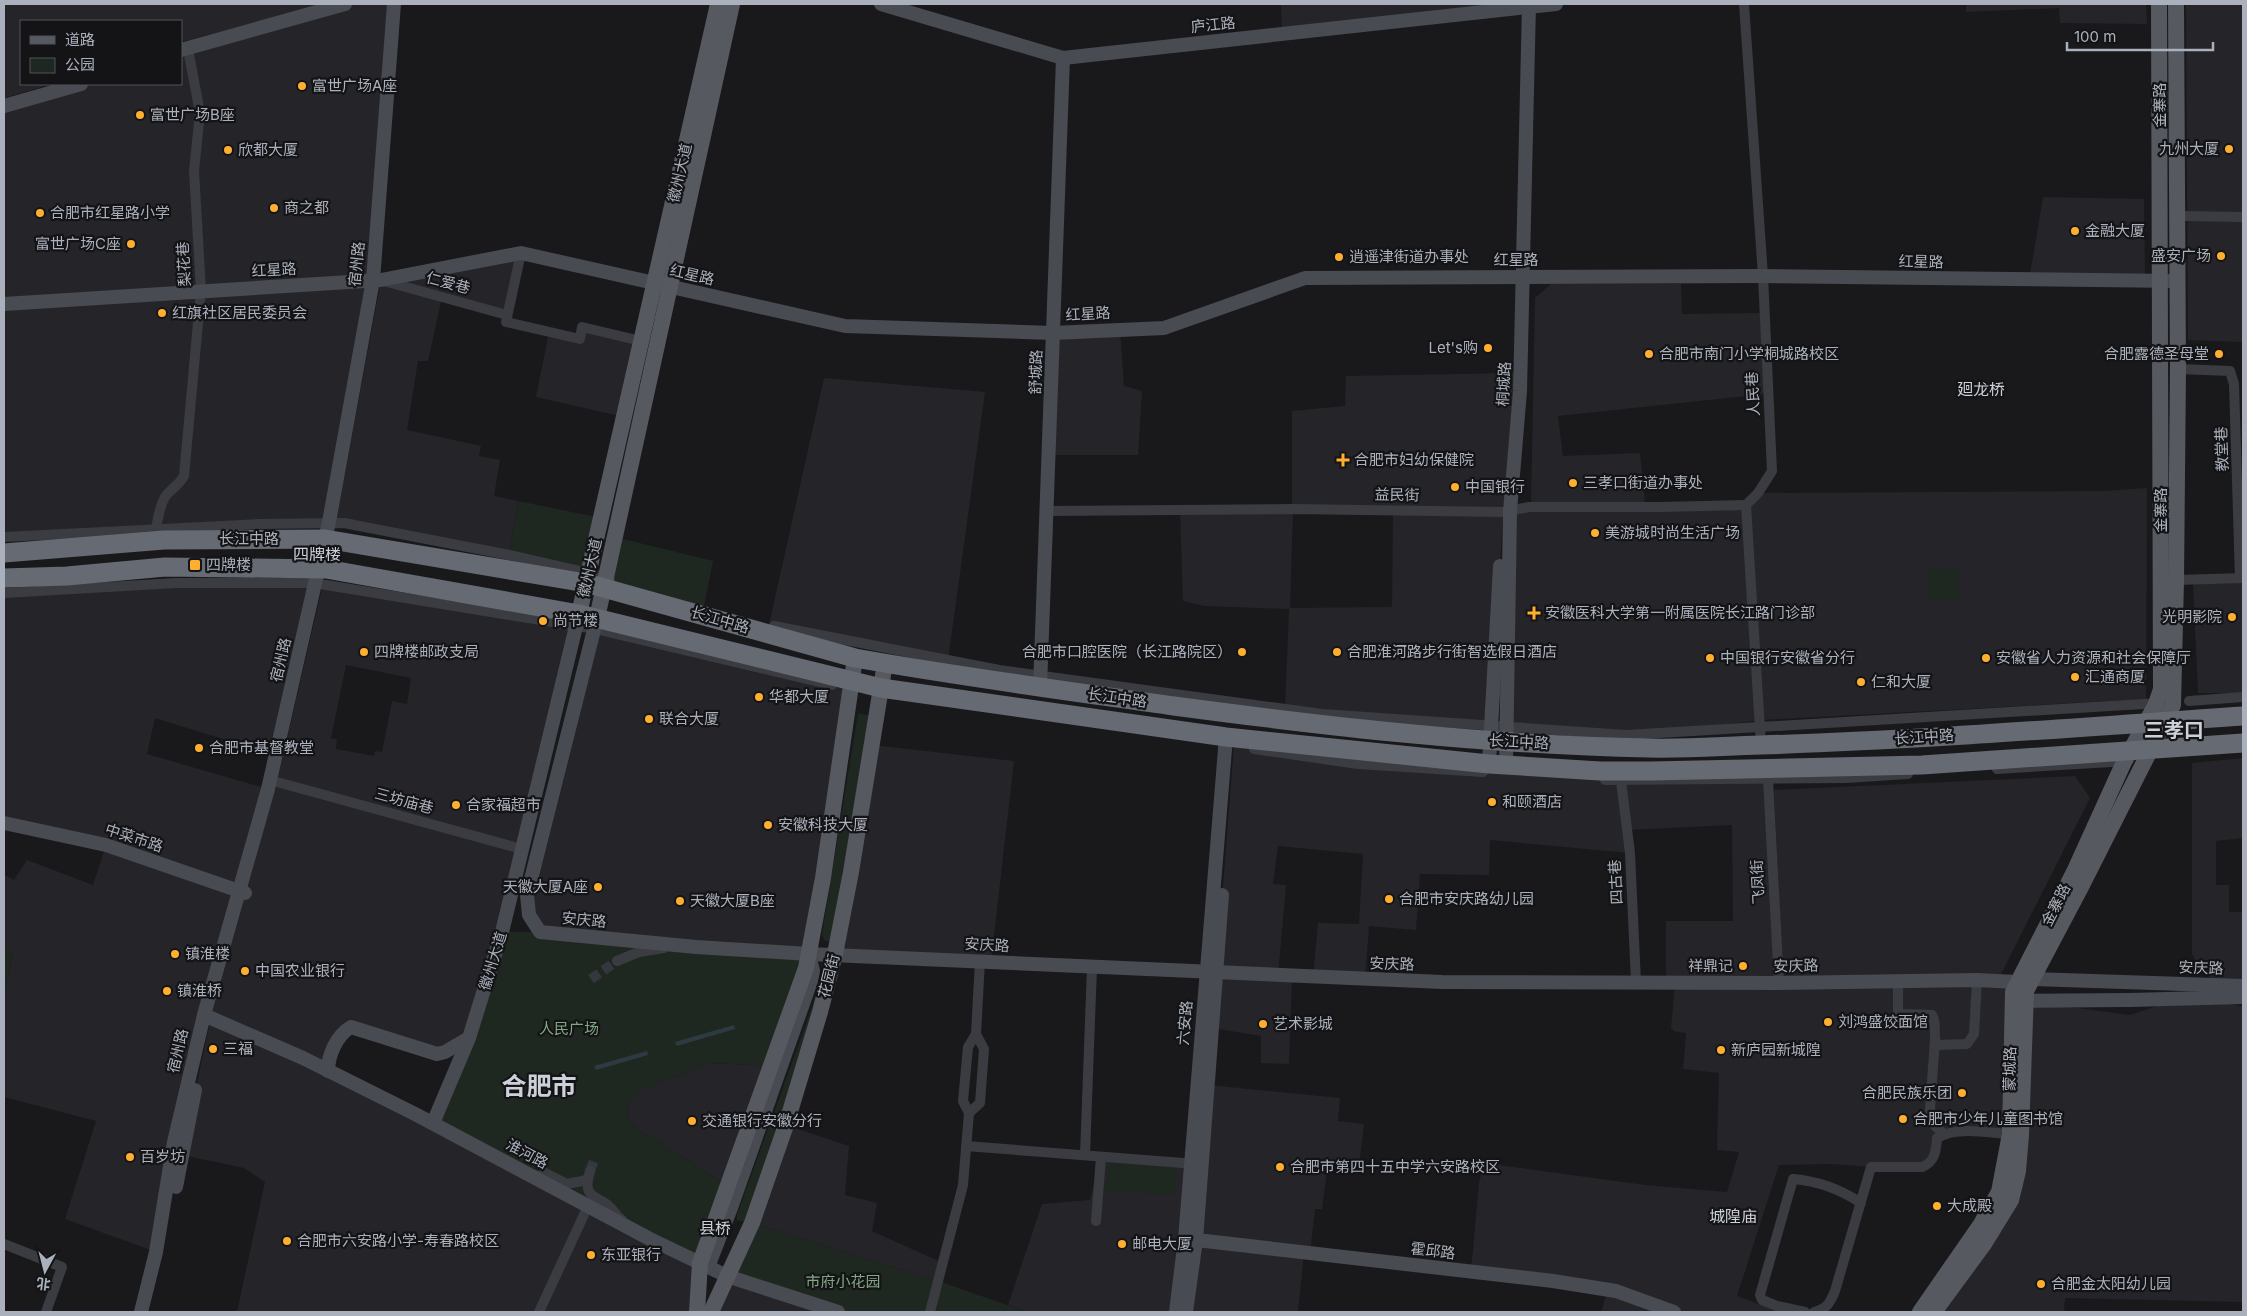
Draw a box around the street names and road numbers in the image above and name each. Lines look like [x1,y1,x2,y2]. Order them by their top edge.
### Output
street label: 庐江路 [1190,13,1236,36]
street label: 金寨路 [2150,82,2169,128]
street label: 徽州大道 [664,142,696,204]
street label: 梨花巷 [173,241,194,287]
street label: 宿州路 [345,241,368,287]
street label: 红星路 [1493,250,1539,269]
street label: 红星路 [1898,252,1944,271]
street label: 红星路 [251,259,297,280]
street label: 红星路 [668,260,716,289]
street label: 仁爱巷 [424,268,472,298]
street label: 红星路 [1065,303,1111,324]
street label: 舒城路 [1025,349,1046,395]
street label: 桐城路 [1493,361,1514,407]
street label: 人民巷 [1742,371,1763,417]
street label: 教堂巷 [2211,426,2232,472]
street label: 益民街 [1374,485,1420,504]
street label: 金寨路 [2151,487,2170,533]
street label: 长江中路 [219,529,279,548]
street label: 徽州大道 [574,537,606,599]
street label: 长江中路 [689,602,752,637]
street label: 宿州路 [266,636,295,684]
street label: 长江中路 [1086,684,1148,711]
street label: 长江中路 [1893,725,1955,748]
street label: 长江中路 [1489,730,1549,753]
street label: 三坊庙巷 [373,784,436,817]
street label: 中菜市路 [103,819,166,856]
street label: 四古巷 [1605,859,1626,905]
street label: 飞凤街 [1747,859,1768,905]
street label: 金寨路 [2037,880,2074,929]
street label: 安庆路 [561,908,607,931]
street label: 徽州大道 [475,929,510,992]
street label: 安庆路 [964,934,1010,955]
street label: 花园街 [814,952,843,1000]
street label: 安庆路 [1369,953,1415,974]
street label: 安庆路 [1773,956,1819,975]
street label: 安庆路 [2178,957,2224,978]
street label: 六安路 [1173,1000,1196,1046]
street label: 宿州路 [163,1027,192,1075]
street label: 蒙城路 [2000,1046,2019,1092]
street label: 淮河路 [503,1135,552,1173]
street label: 霍邱路 [1410,1238,1457,1263]

